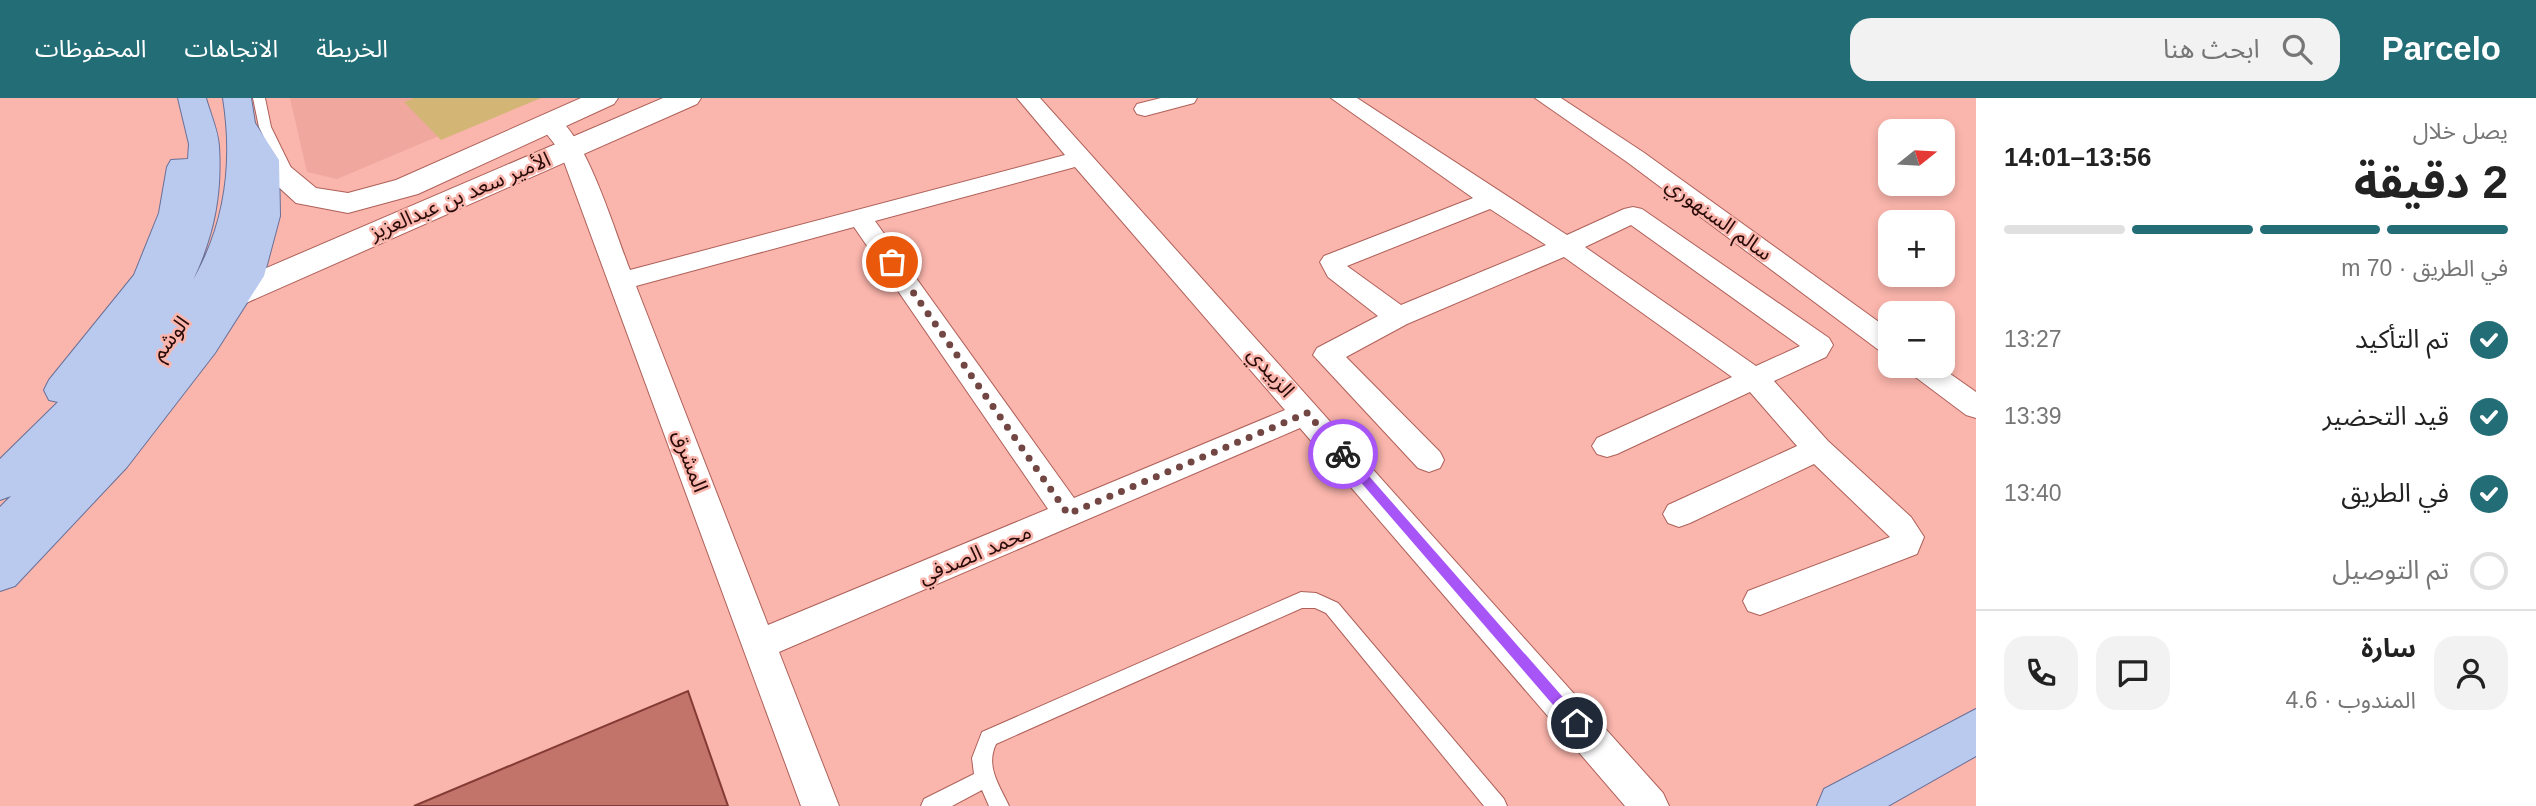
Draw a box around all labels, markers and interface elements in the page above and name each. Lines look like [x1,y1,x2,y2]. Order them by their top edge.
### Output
search box [1850,18,2340,81]
icon: search [2278,30,2316,68]
text: Parcelo [2382,30,2501,67]
text: ابحث هنا [2163,34,2260,64]
text: المحفوظات [35,35,146,62]
text: الاتجاهات [184,35,278,62]
text: الخريطة [316,35,388,62]
text: يصل خلال [2413,118,2508,144]
north arrow [1878,119,1955,196]
map controls [1878,119,1955,378]
text: 13:56–14:01 [2004,142,2151,172]
street label: الأمير سعد بن عبدالعزيز [365,147,554,245]
text: 2 دقيقة [2354,156,2508,208]
street label: سالم السنهوري [1659,172,1777,269]
button: + [1878,210,1955,287]
pin [862,232,922,292]
icon: bag [873,243,911,281]
text: في الطريق · 70 m [2341,255,2508,281]
button: − [1878,301,1955,378]
street label: الوشم [146,311,197,366]
icon: check [2470,321,2508,359]
text: تم التأكيد [2355,324,2449,354]
text: 13:27 [2004,326,2062,352]
street label: الزبيدي [1240,342,1299,405]
icon: check [2470,398,2508,436]
text: قيد التحضير [2323,401,2449,431]
text: 13:39 [2004,403,2062,429]
courier [1308,419,1378,489]
street label: المشرق [667,427,713,495]
icon: bike [1324,435,1362,473]
icon: check [2470,475,2508,513]
text: في الطريق [2341,478,2449,508]
text: 13:40 [2004,480,2062,506]
street label: محمد الصدفي [915,520,1036,592]
text: تم التوصيل [2332,555,2449,585]
text: سارة [2361,633,2416,663]
button: phone [2004,636,2078,710]
button: chat [2096,636,2170,710]
button: person [2434,636,2508,710]
text: المندوب · 4.6 [2286,687,2416,713]
pin [1547,693,1607,753]
icon: home [1558,704,1596,742]

